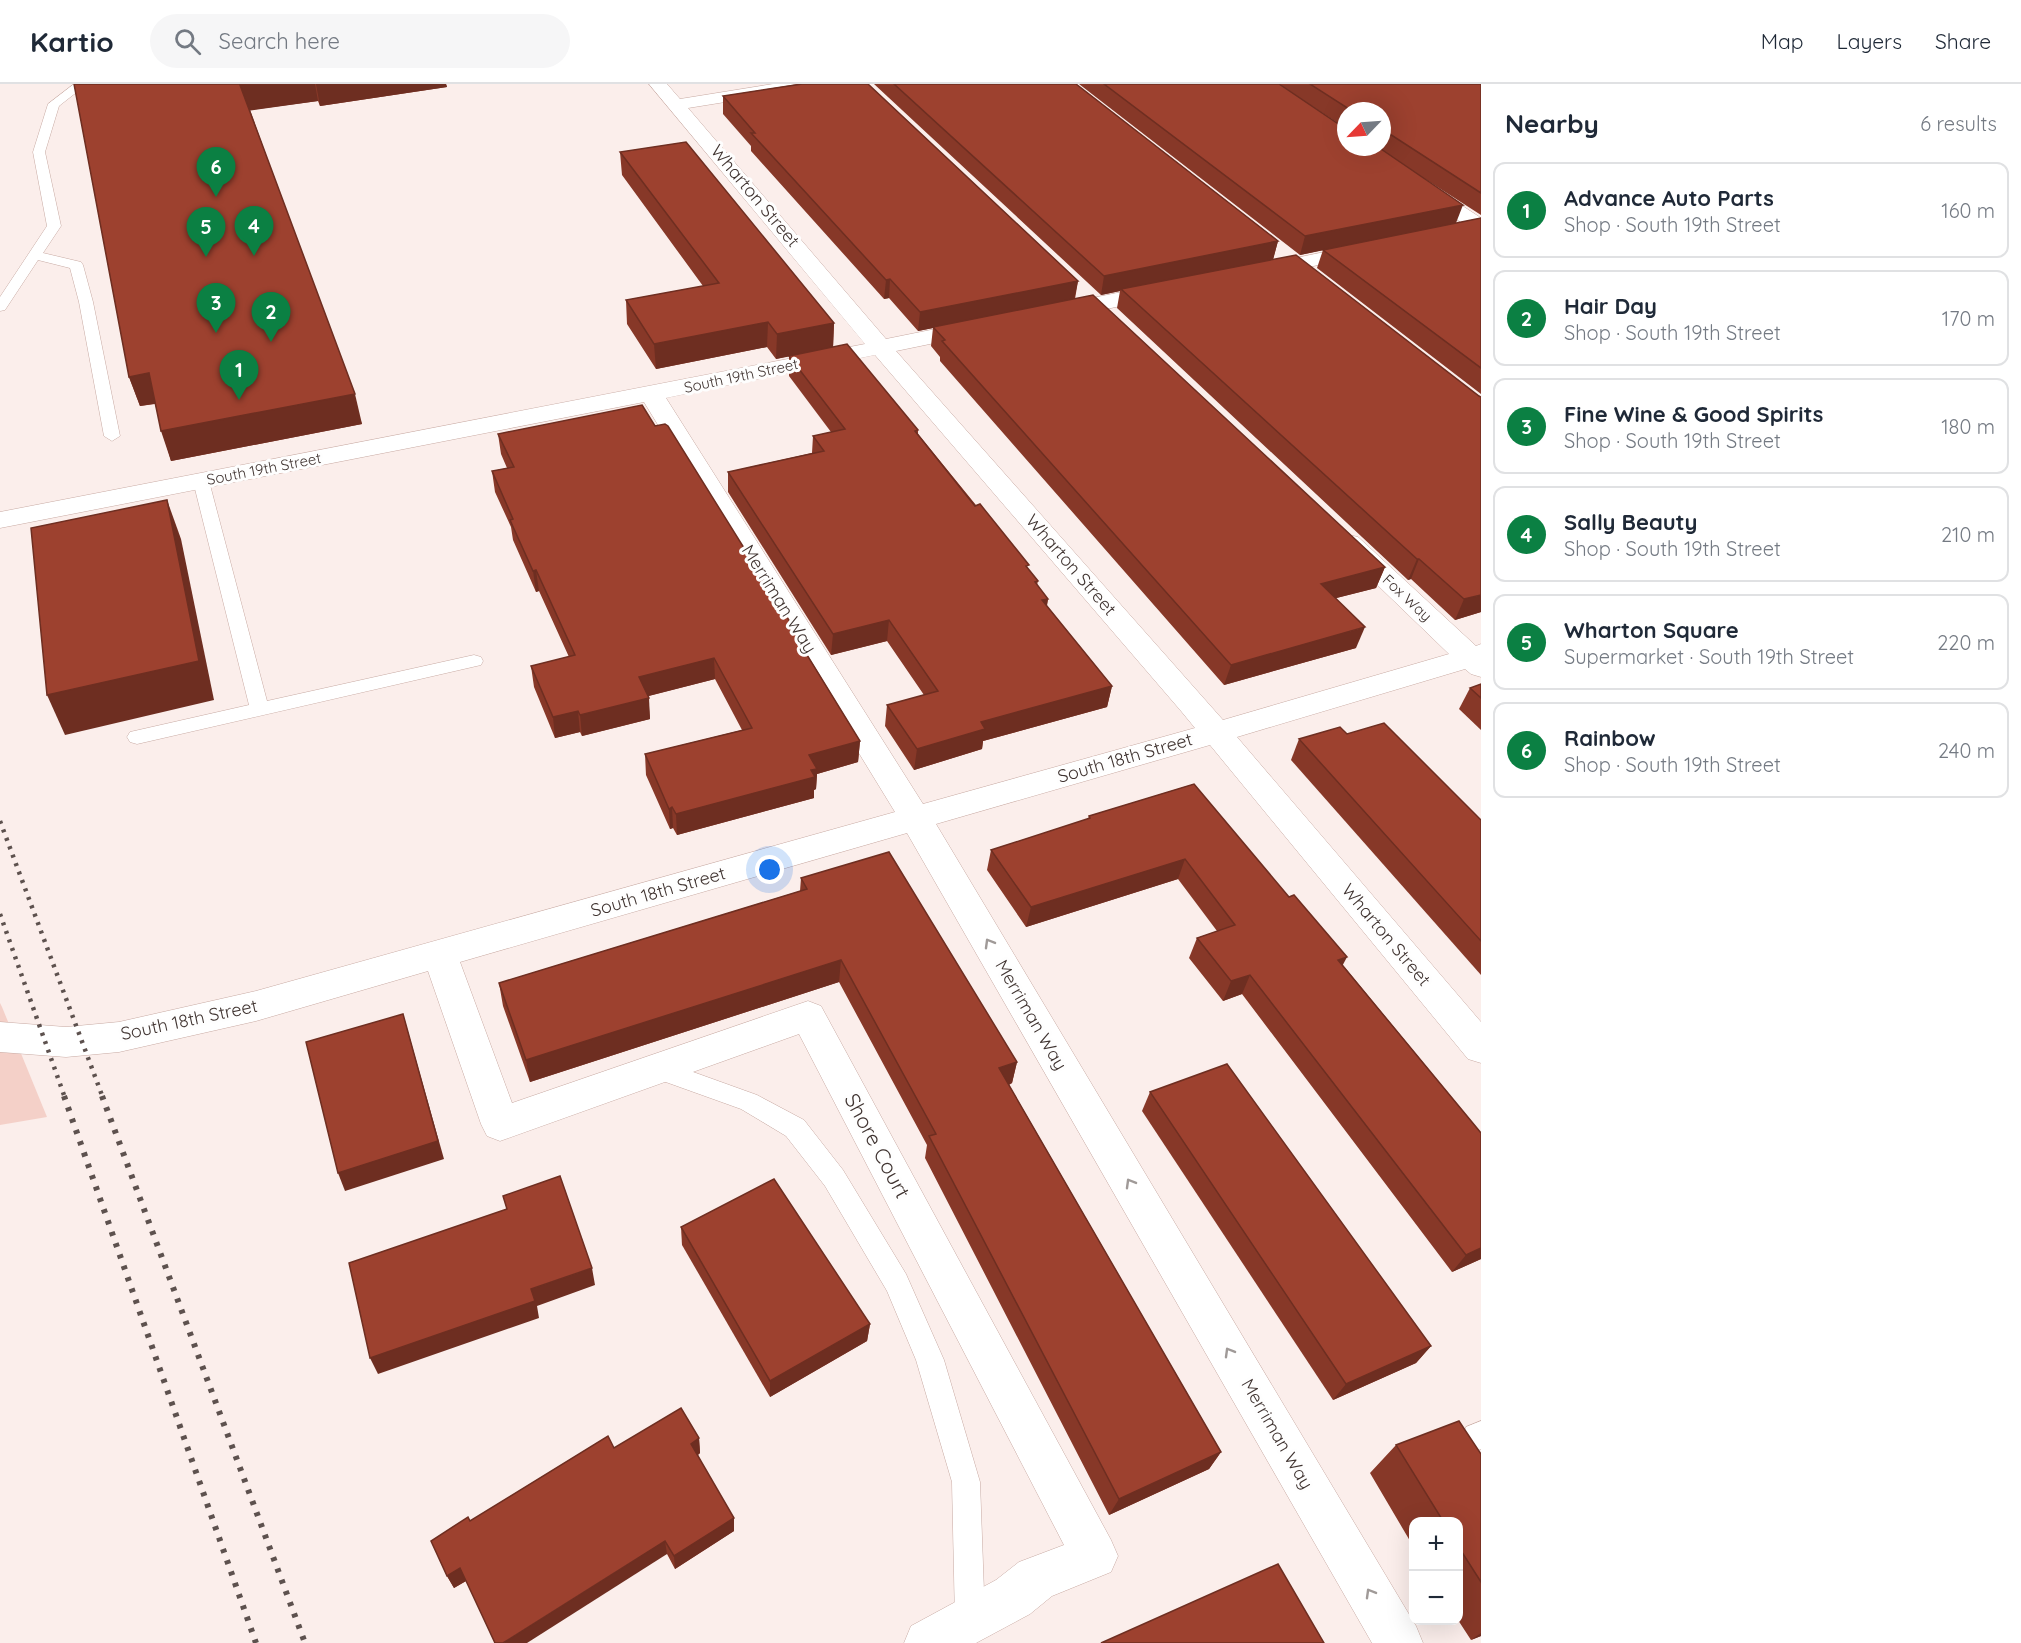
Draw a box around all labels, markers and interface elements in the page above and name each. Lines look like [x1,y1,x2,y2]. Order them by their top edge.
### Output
search box [150,14,570,68]
text: Kartio [30,24,114,59]
icon: search [171,25,204,58]
text: Search here [219,27,340,55]
text: Map [1761,28,1804,54]
text: Layers [1837,28,1902,54]
text: Share [1935,28,1991,54]
north arrow [1337,102,1391,156]
text: Nearby [1505,107,1599,140]
text: 6 results [1920,111,1997,136]
street label: Wharton Street [706,140,805,252]
pin: 6 [196,147,236,197]
text: Advance Auto Parts [1564,184,1774,212]
text: 1 [1523,198,1530,223]
text: 160 m [1941,198,1995,223]
pin: 4 [234,206,274,256]
pin: 5 [186,208,226,257]
text: Shop · South 19th Street [1564,212,1781,237]
pin: 3 [196,284,236,333]
pin: 2 [252,292,290,342]
text: Hair Day [1564,292,1657,320]
text: 2 [1521,306,1532,331]
text: 170 m [1942,306,1995,331]
text: Shop · South 19th Street [1564,320,1781,345]
pin: 1 [220,350,258,400]
street label: South 19th Street [682,354,800,397]
text: Fine Wine & Good Spirits [1564,400,1823,428]
text: 3 [1521,414,1532,439]
text: 180 m [1941,414,1995,439]
text: Shop · South 19th Street [1564,428,1781,453]
street label: South 19th Street [205,448,323,489]
text: Sally Beauty [1564,508,1697,536]
street label: Wharton Street [1021,509,1122,620]
text: 4 [1521,522,1532,547]
text: 210 m [1941,522,1995,547]
text: Shop · South 19th Street [1564,536,1781,561]
street label: Merriman Way [737,540,822,657]
street label: Fox Way [1379,570,1436,625]
text: Wharton Square [1564,616,1739,644]
text: 5 [1521,630,1532,655]
text: 220 m [1937,630,1995,655]
text: Supermarket · South 19th Street [1564,644,1854,669]
text: Rainbow [1564,724,1656,752]
street label: South 18th Street [1055,727,1195,788]
text: 6 [1521,738,1532,763]
text: 240 m [1938,738,1995,763]
text: Shop · South 19th Street [1564,752,1781,777]
your location [755,855,784,884]
street label: South 18th Street [588,861,728,922]
street label: Wharton Street [1337,879,1436,991]
one-way arrow [985,939,997,949]
street label: Merriman Way [991,955,1072,1074]
street label: South 18th Street [118,994,259,1045]
street label: Shore Court [839,1089,916,1202]
one-way arrow [1126,1179,1137,1190]
one-way arrow [1224,1348,1236,1358]
street label: Merriman Way [1237,1374,1318,1493]
map controls [1409,1517,1463,1625]
button: + [1409,1517,1463,1571]
button: − [1409,1571,1463,1625]
one-way arrow [1365,1588,1377,1599]

